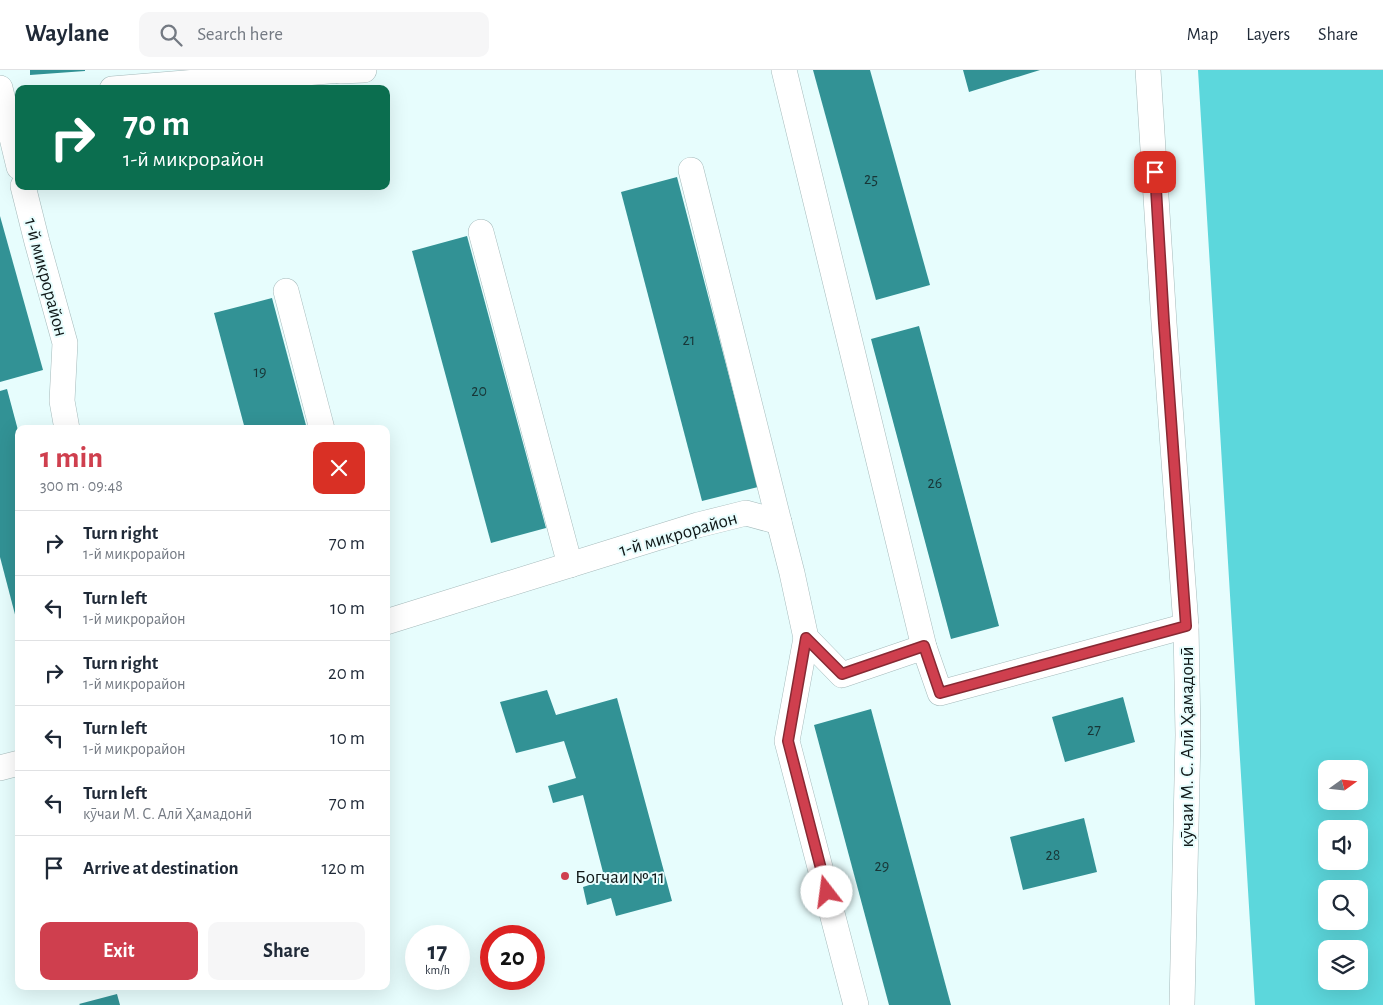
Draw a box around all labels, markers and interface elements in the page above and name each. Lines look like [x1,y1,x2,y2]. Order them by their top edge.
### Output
search box [139,12,489,57]
icon: search [157,21,185,49]
text: Waylane [25,22,109,46]
text: Search here [197,25,283,44]
text: Map [1187,26,1218,44]
text: Layers [1246,26,1290,44]
text: Share [1318,26,1358,44]
icon: right [40,105,105,170]
text: 70 m [123,107,190,142]
text: 1-й микрорайон [123,148,264,170]
pin [1134,151,1176,193]
icon: arrive [1141,158,1169,186]
house number: 25 [864,171,878,187]
street label: 1-й микрорайон [21,216,71,339]
house number: 21 [683,332,695,348]
house number: 19 [253,364,267,380]
house number: 20 [471,383,487,399]
button: close [313,442,365,494]
text: 1 min [40,443,103,473]
house number: 26 [928,475,942,491]
text: 300 m · 09:48 [40,478,123,494]
street label: 1-й микрорайон [617,509,740,560]
text: Turn right [83,524,158,543]
icon: right [40,529,68,557]
text: 70 m [329,534,365,553]
text: 1-й микрорайон [83,546,186,562]
text: Turn left [83,589,147,608]
icon: left [40,594,68,622]
text: 10 m [330,599,365,618]
text: 1-й микрорайон [83,611,186,627]
street label: кӯчаи М. С. Алӣ Ҳамадонӣ [1178,647,1197,847]
text: Turn right [83,654,158,673]
icon: right [40,659,68,687]
text: 20 m [328,664,365,683]
text: 1-й микрорайон [83,676,186,692]
text: Turn left [83,719,147,738]
house number: 27 [1087,722,1101,738]
icon: left [40,724,68,752]
text: 10 m [330,729,365,748]
text: 1-й микрорайон [83,741,186,757]
north arrow [1318,760,1368,810]
map controls [1318,760,1368,990]
text: Turn left [83,784,147,803]
icon: left [40,789,68,817]
text: 70 m [329,794,365,813]
text: кӯчаи М. С. Алӣ Ҳамадонӣ [83,806,252,822]
button: sound [1318,820,1368,870]
house number: 28 [1046,847,1060,863]
icon: arrive [40,854,68,882]
house number: 29 [875,858,889,874]
text: Arrive at destination [83,859,239,878]
text: 120 m [321,859,365,878]
position arrow [800,865,852,917]
place label: Богчаи № 11 [575,868,665,887]
marker: Богчаи № 11 [559,870,571,882]
button: search [1318,880,1368,930]
button: Exit [40,922,198,980]
button: Share [208,922,365,980]
speed limit sign: 20 [480,925,545,990]
text: 17 [428,939,447,964]
button: layers [1318,940,1368,990]
text: km/h [425,964,450,976]

